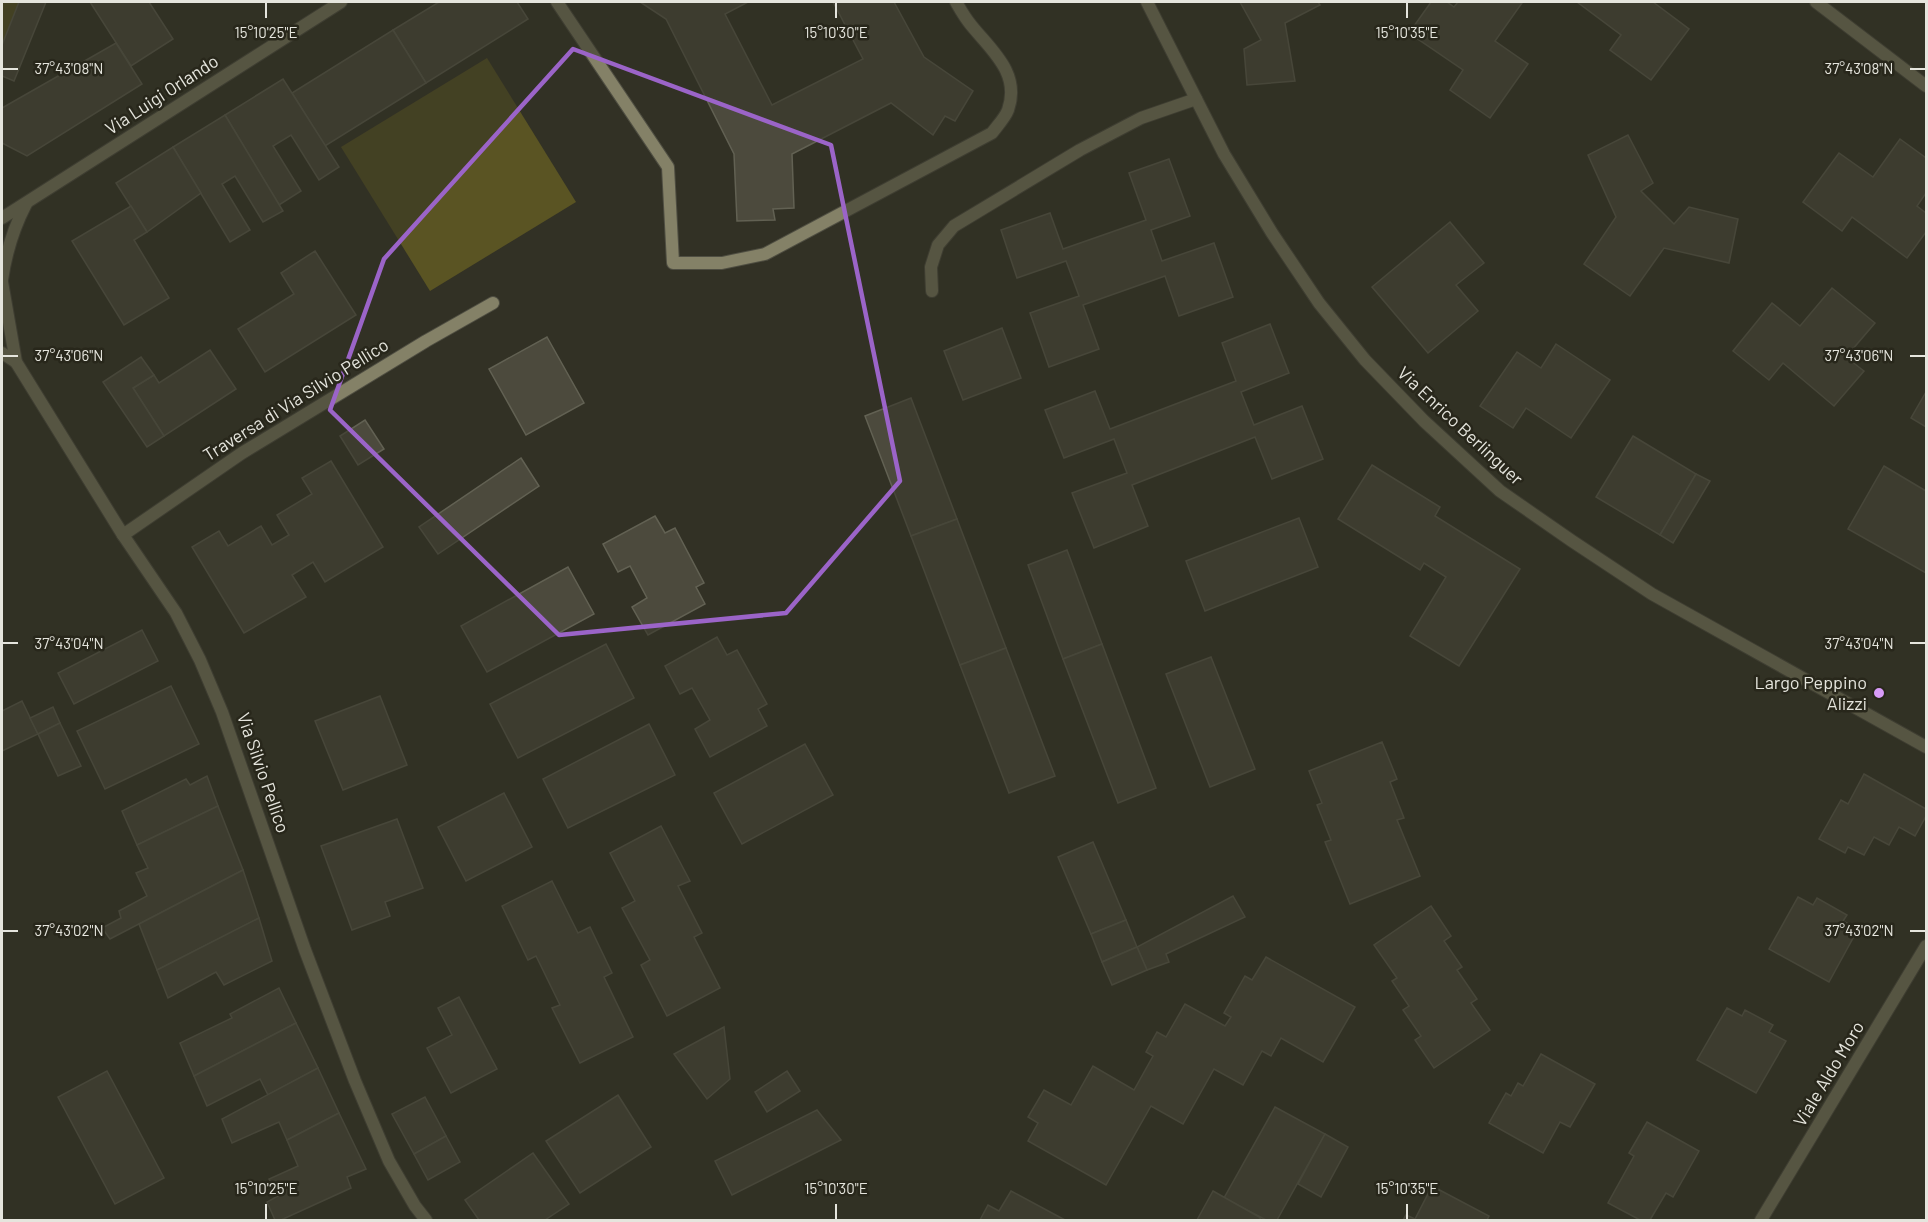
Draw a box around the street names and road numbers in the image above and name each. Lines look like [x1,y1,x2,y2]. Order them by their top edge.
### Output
street label: Via Luigi Orlando [101,49,222,139]
street label: Traversa di Via Silvio Pellico [199,333,392,465]
street label: Via Enrico Berlinguer [1393,361,1528,489]
street label: Via Silvio Pellico [233,710,295,836]
street label: Viale Aldo Moro [1788,1017,1868,1130]

